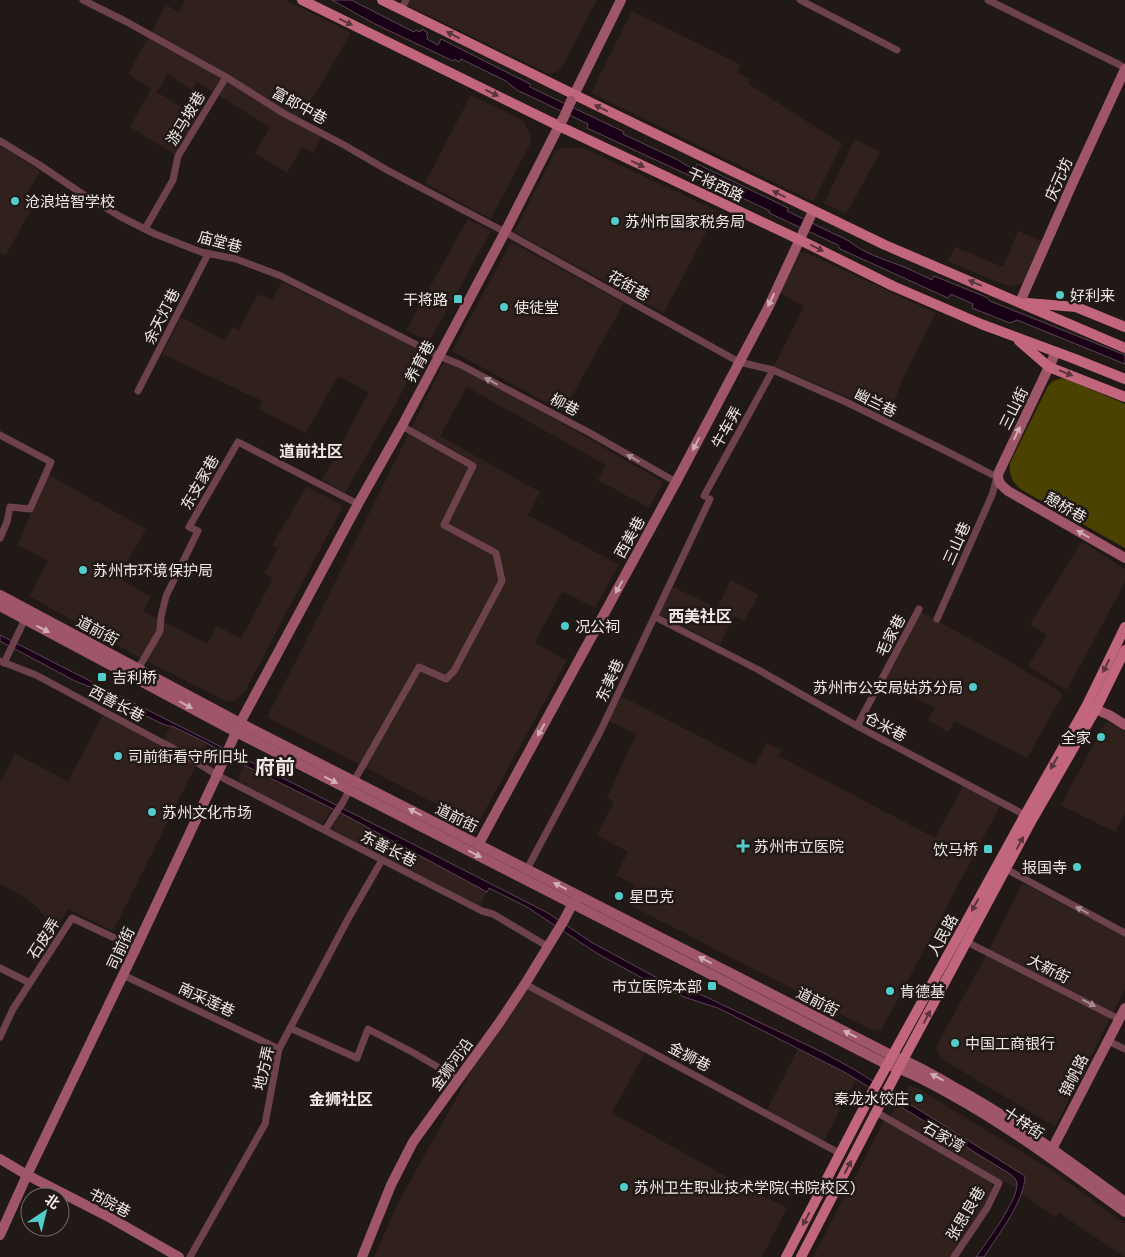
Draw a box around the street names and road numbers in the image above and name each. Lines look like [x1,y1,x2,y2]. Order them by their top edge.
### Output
street label: 富郎中巷 [269,83,331,127]
street label: 游马坡巷 [162,88,208,148]
street label: 庆元坊 [1041,155,1075,203]
street label: 干将西路 [685,163,747,205]
street label: 庙堂巷 [196,226,244,256]
street label: 花街巷 [605,266,653,304]
street label: 余天灯巷 [139,285,183,347]
street label: 养育巷 [400,337,438,385]
street label: 幽兰巷 [852,384,900,420]
street label: 三山街 [995,384,1031,432]
street label: 柳巷 [548,389,582,419]
street label: 牛车弄 [707,403,745,451]
street label: 东支家巷 [176,452,222,512]
street label: 憩桥巷 [1042,488,1090,526]
street label: 西美巷 [610,513,648,561]
street label: 三山巷 [939,519,973,567]
street label: 道前街 [74,611,122,649]
street label: 毛家巷 [871,611,909,659]
street label: 东美巷 [591,656,627,704]
street label: 西善长巷 [86,681,148,725]
street label: 仓米巷 [862,707,910,745]
street label: 道前街 [433,799,481,835]
street label: 东善长巷 [358,826,420,870]
street label: 人民路 [923,911,961,959]
street label: 石皮弄 [23,914,63,962]
street label: 司前街 [102,924,138,972]
street label: 大新街 [1025,950,1073,986]
street label: 南采莲巷 [176,978,238,1020]
street label: 道前街 [794,983,842,1019]
street label: 金狮河沿 [426,1034,476,1094]
street label: 金狮巷 [666,1037,714,1075]
street label: 地方弄 [249,1044,277,1092]
street label: 锦帆路 [1055,1051,1091,1099]
street label: 十梓街 [1000,1102,1048,1142]
street label: 石家湾 [920,1117,968,1155]
street label: 书院巷 [86,1183,134,1221]
street label: 张思良巷 [942,1183,988,1243]

